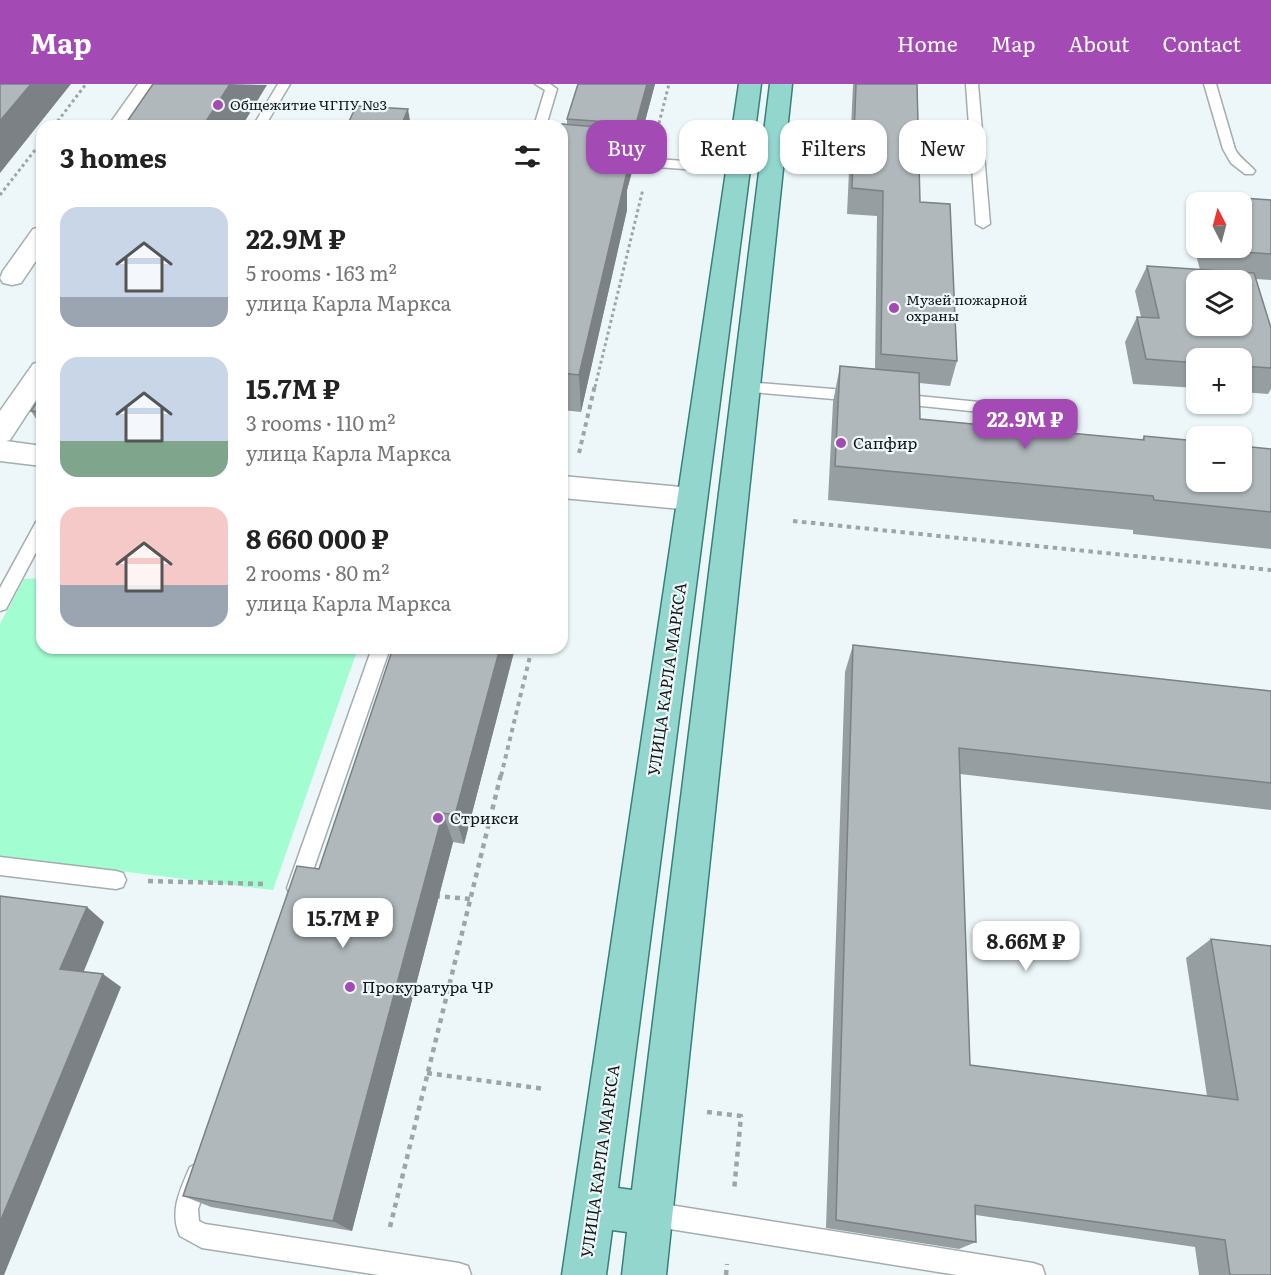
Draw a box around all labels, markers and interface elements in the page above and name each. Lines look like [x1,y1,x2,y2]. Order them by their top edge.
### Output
text: Map [30,21,92,63]
text: Home [897,27,958,58]
text: Map [991,27,1035,58]
text: About [1068,27,1130,58]
text: Contact [1163,27,1241,58]
place label: Общежитие ЧГПУ №3 [230,94,387,114]
marker: Общежитие ЧГПУ №3 [211,98,225,112]
chip: Buy [586,120,667,174]
chip: Rent [679,120,768,174]
chip: Filters [780,120,887,174]
chip: New [899,120,986,174]
text: 3 homes [60,137,167,176]
icon: filters [511,140,544,173]
north arrow [1186,192,1252,258]
map controls [1186,192,1252,492]
text: 22.9M ₽ [246,218,346,257]
icon: home [108,231,180,303]
text: 5 rooms · 163 m² [246,257,397,287]
button: layers [1186,270,1252,336]
text: улица Карла Маркса [246,287,451,317]
place label: Музей пожарной охраны [906,289,1028,325]
marker: Музей пожарной охраны [887,301,901,315]
button: + [1186,348,1252,414]
text: 15.7M ₽ [246,368,340,407]
icon: home [108,381,180,453]
pin: 22.9M ₽ [970,399,1080,450]
text: 22.9M ₽ [987,403,1063,433]
text: 3 rooms · 110 m² [246,407,395,437]
button: − [1186,426,1252,492]
place label: Сапфир [853,430,918,454]
marker: Сапфир [834,436,848,450]
text: улица Карла Маркса [246,437,451,467]
text: 8 660 000 ₽ [246,518,389,557]
icon: home [108,531,180,603]
text: 2 rooms · 80 m² [246,557,389,587]
street label: УЛИЦА КАРЛА МАРКСА [641,580,691,777]
text: улица Карла Маркса [246,587,451,617]
place label: Стрикси [450,805,519,829]
marker: Стрикси [431,811,445,825]
pin: 15.7M ₽ [288,898,398,949]
text: 15.7M ₽ [307,902,379,932]
pin: 8.66M ₽ [971,921,1081,972]
text: 8.66M ₽ [987,925,1065,955]
place label: Прокуратура ЧР [362,974,493,998]
marker: Прокуратура ЧР [343,980,357,994]
street label: УЛИЦА КАРЛА МАРКСА [574,1062,624,1259]

